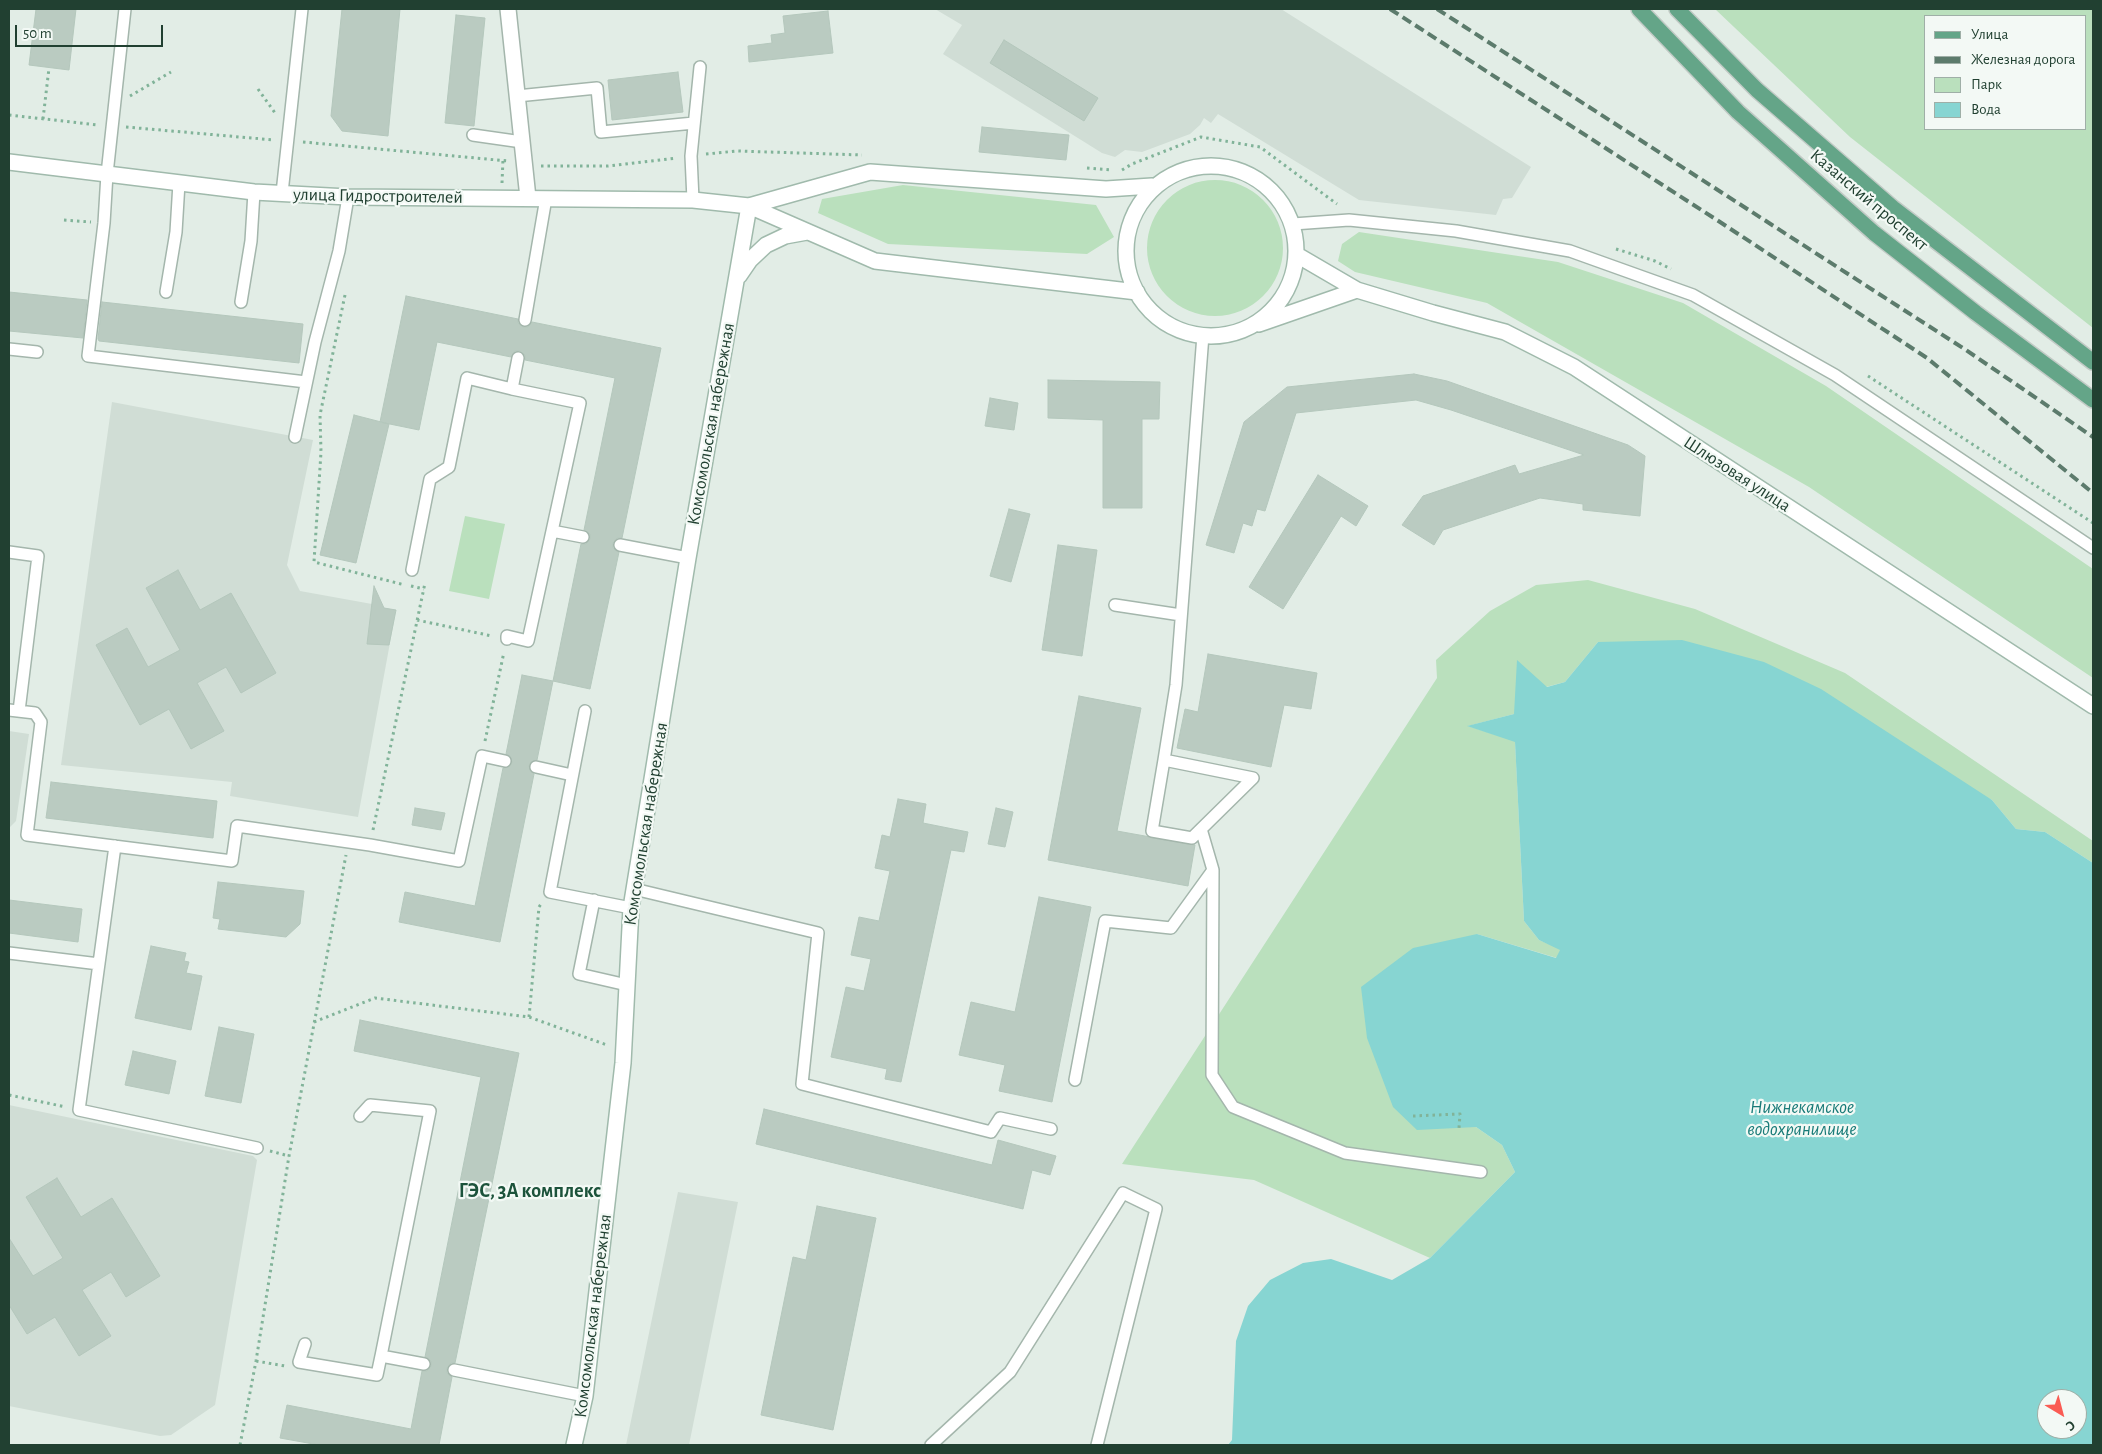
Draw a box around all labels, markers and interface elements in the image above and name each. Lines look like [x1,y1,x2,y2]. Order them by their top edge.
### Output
scale bar [18,15,165,47]
legend [1924,15,2087,130]
text: 50 m [23,26,52,41]
text: Улица [1971,27,2008,42]
text: Железная дорога [1971,52,2075,67]
text: Парк [1971,77,2002,92]
text: Вода [1971,102,2001,117]
street label: Казанский проспект [1806,144,1932,256]
street label: улица Гидростроителей [293,184,463,208]
street label: Комсомольская набережная [683,321,739,527]
street label: Шлюзовая улица [1679,431,1795,517]
street label: Комсомольская набережная [619,721,673,927]
water label: Нижнекамское водохранилище [1747,1096,1857,1140]
district label: ГЭС, 3А комплекс [459,1179,601,1203]
street label: Комсомольская набережная [570,1213,616,1419]
north arrow [2037,1389,2087,1439]
text: С [2063,1417,2078,1433]

